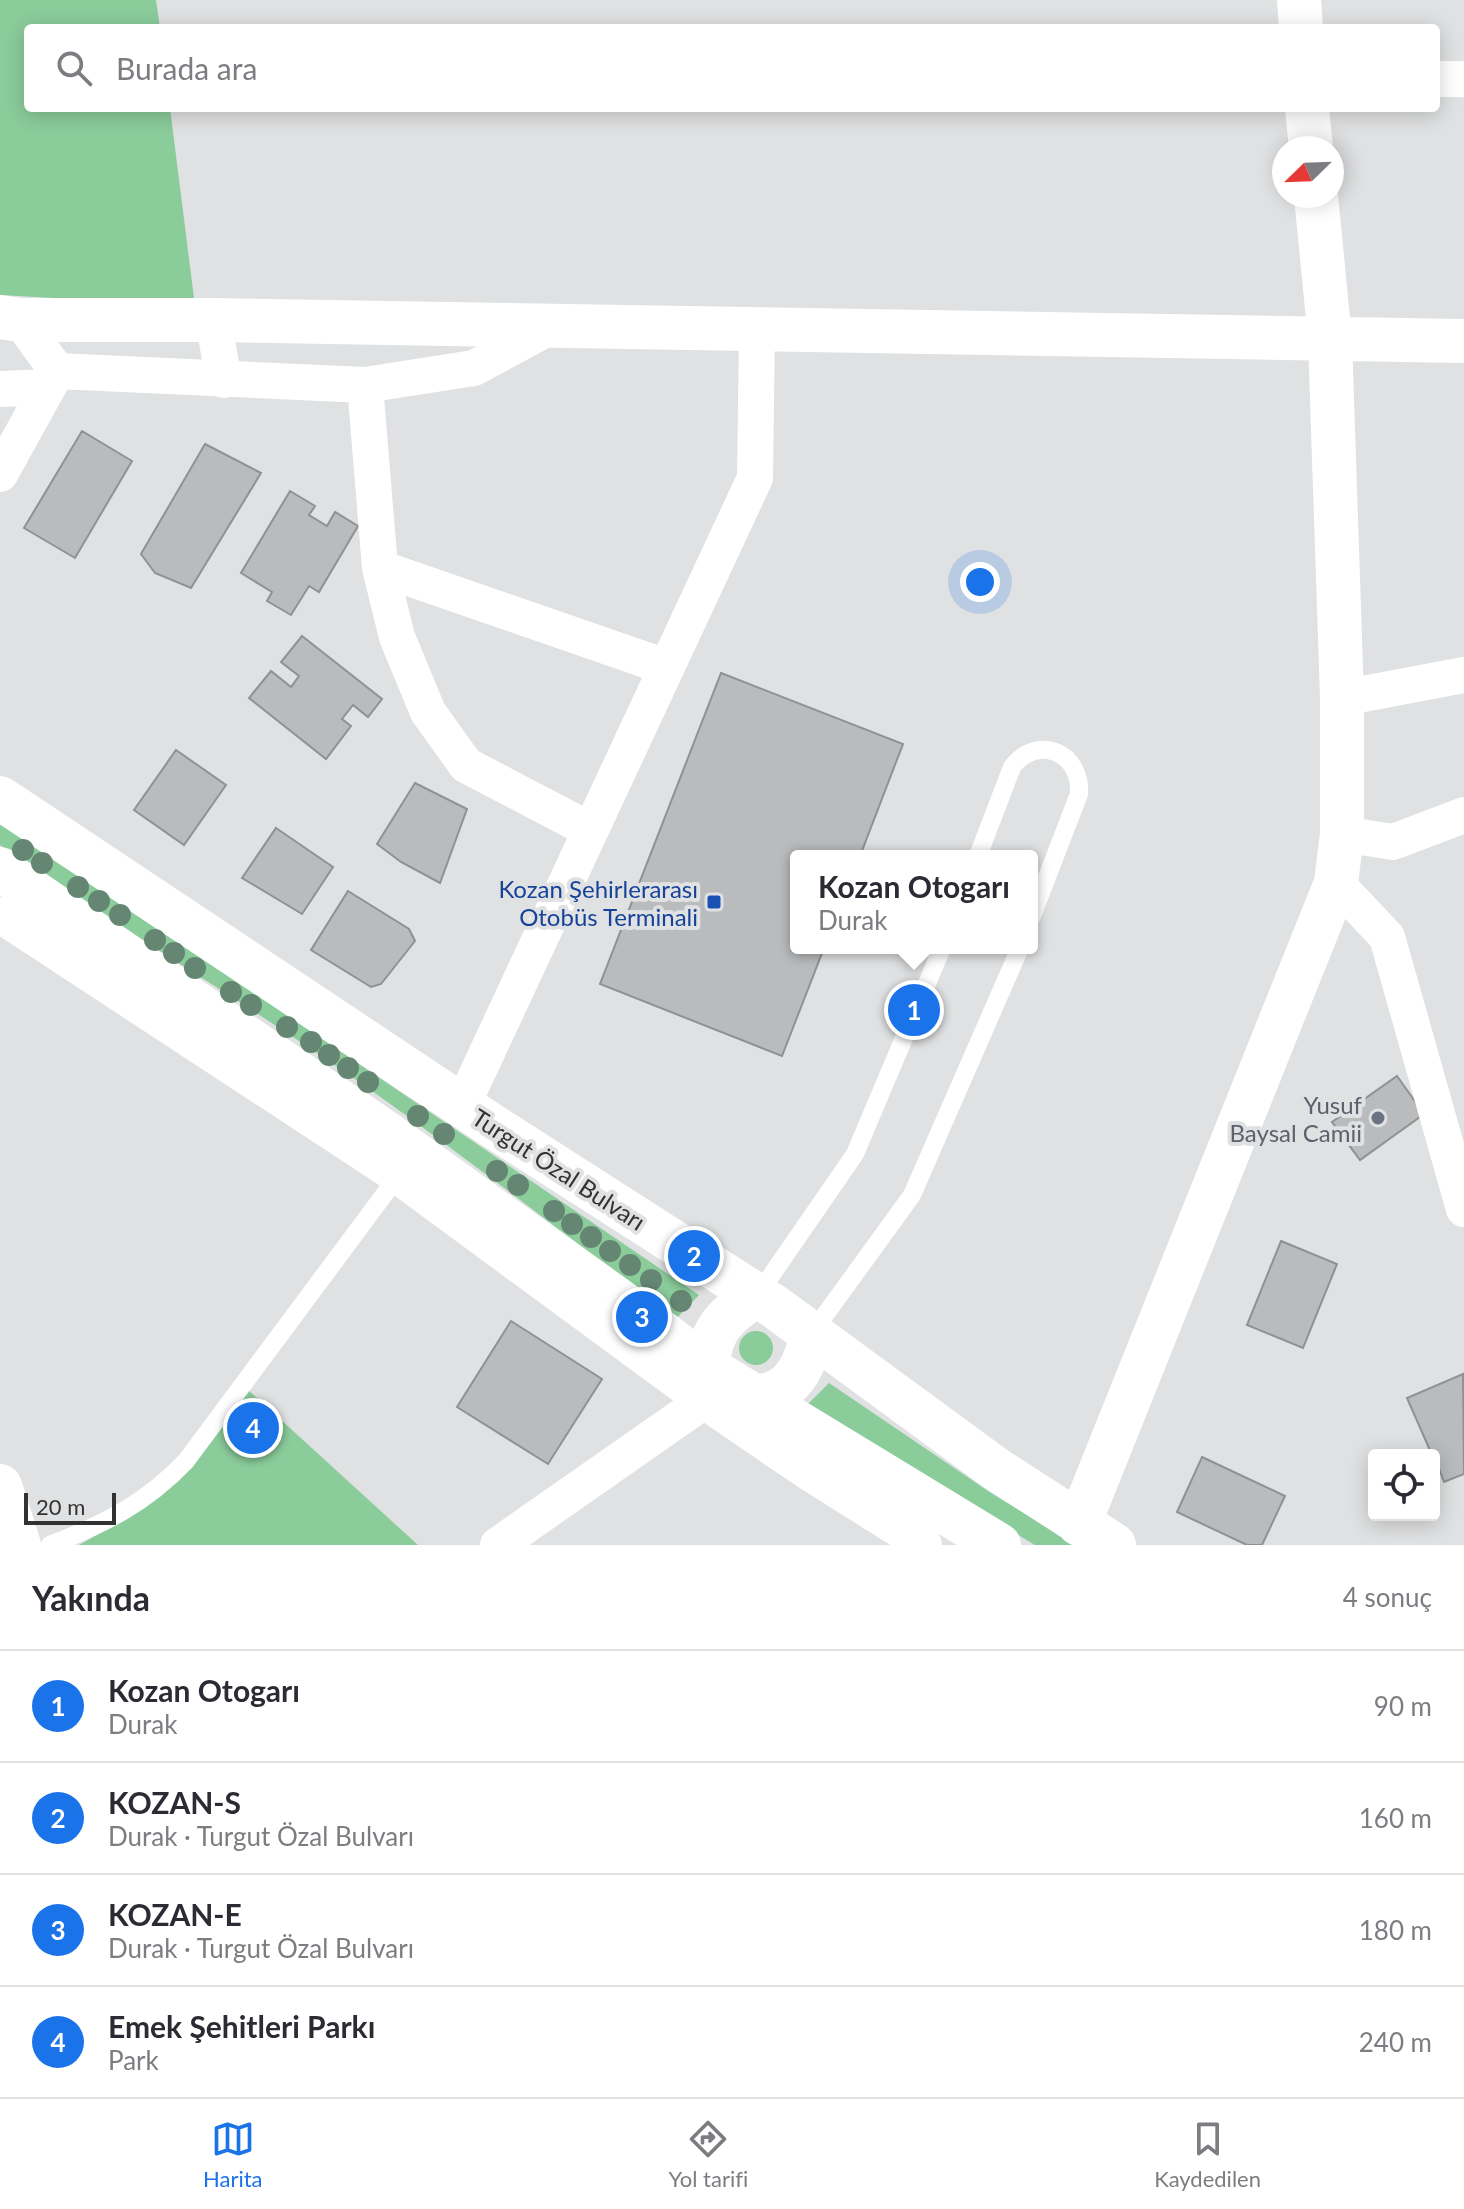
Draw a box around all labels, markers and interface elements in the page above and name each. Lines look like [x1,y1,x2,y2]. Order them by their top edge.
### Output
search box [24,24,1440,112]
icon: search [52,46,96,90]
text: Burada ara [116,50,257,86]
north arrow [1272,136,1344,208]
your location [960,562,1000,602]
popup [790,850,1038,954]
text: Kozan Otogarı [818,868,1010,904]
place label: Kozan Şehirlerarası Otobüs Terminali [498,874,698,931]
marker: Kozan Şehirlerarası Otobüs Terminali [705,893,723,911]
text: Durak [818,904,887,936]
pin: 1 [888,980,940,1040]
place label: Yusuf Baysal Camii [1230,1090,1363,1147]
street label: Turgut Özal Bulvarı [467,1102,651,1236]
marker: Yusuf Baysal Camii [1369,1109,1387,1127]
pin: 2 [668,1226,720,1286]
pin: 3 [616,1287,668,1347]
pin: 4 [227,1398,279,1458]
map controls [1368,1449,1440,1521]
button: locate [1368,1449,1440,1521]
scale bar [24,1489,116,1525]
text: 20 m [36,1493,85,1520]
text: Yakında [32,1577,150,1618]
text: 4 sonuç [1343,1581,1432,1613]
text: Kozan Otogarı [108,1672,300,1708]
text: 1 [50,1690,66,1722]
text: 90 m [1374,1690,1432,1722]
text: Durak [108,1708,177,1740]
text: KOZAN-S [108,1784,241,1820]
text: 2 [50,1802,66,1834]
text: 160 m [1359,1802,1432,1834]
text: Durak · Turgut Özal Bulvarı [108,1820,414,1852]
text: KOZAN-E [108,1896,242,1932]
text: 3 [50,1914,66,1946]
text: 180 m [1359,1914,1432,1946]
text: Durak · Turgut Özal Bulvarı [108,1932,414,1964]
text: Emek Şehitleri Parkı [108,2008,375,2044]
text: 4 [50,2026,66,2058]
text: 240 m [1359,2026,1432,2058]
text: Park [108,2044,159,2076]
tab: Harita [203,2117,263,2192]
tab: Yol tarifi [668,2117,748,2192]
tab: Kaydedilen [1154,2117,1261,2192]

